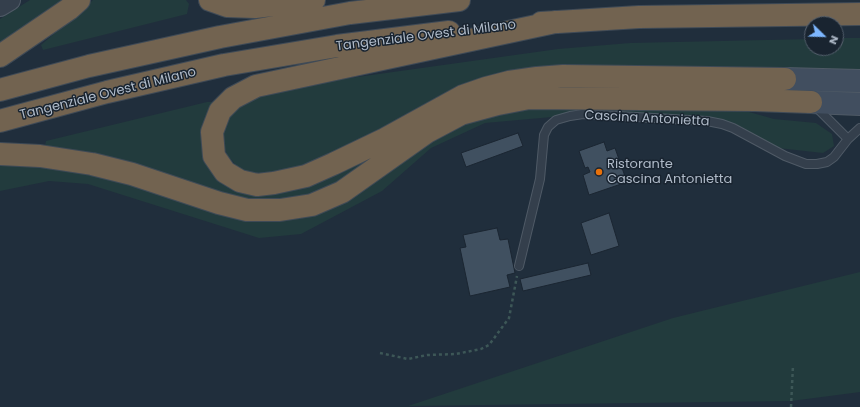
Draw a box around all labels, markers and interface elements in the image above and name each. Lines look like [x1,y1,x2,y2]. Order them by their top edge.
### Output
north arrow [804,16,844,56]
street label: Tangenziale Ovest di Milano [335,17,517,55]
text: N [825,33,843,47]
street label: Tangenziale Ovest di Milano [18,65,198,123]
street label: Cascina Antonietta [584,108,710,130]
place label: Ristorante Cascina Antonietta [607,157,732,188]
marker: Ristorante Cascina Antonietta [594,167,604,177]

